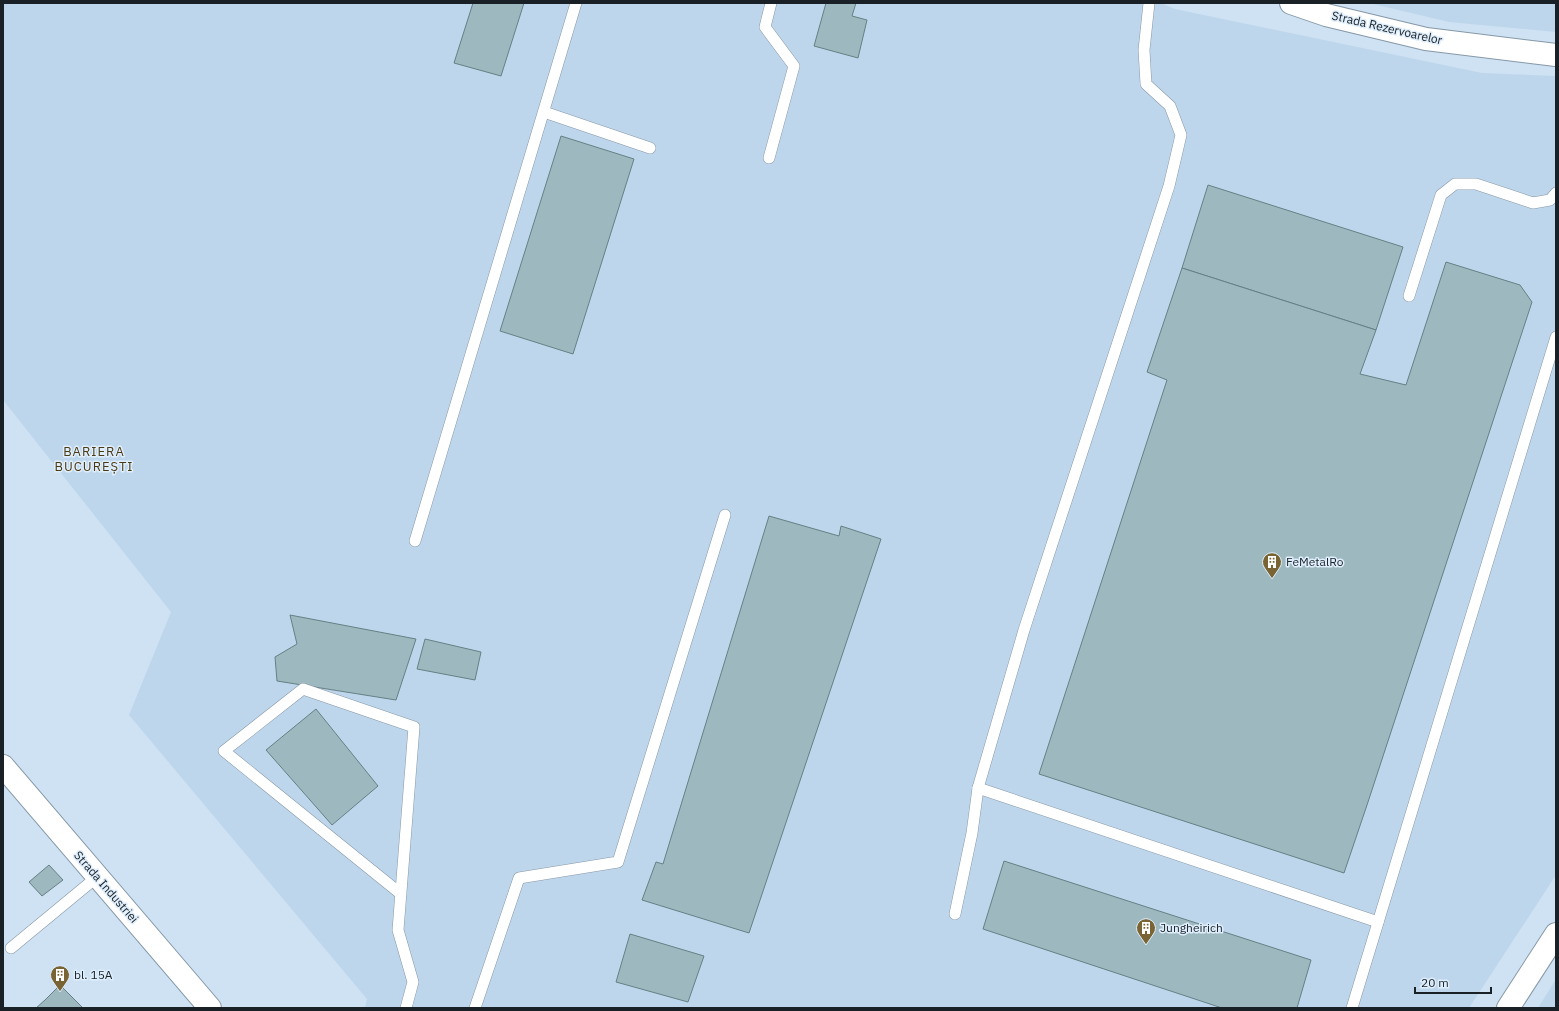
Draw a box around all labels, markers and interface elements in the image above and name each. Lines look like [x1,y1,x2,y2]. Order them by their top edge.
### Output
street label: Strada Rezervoarelor [1330,7,1444,48]
district label: BARIERA BUCUREȘTI [54,443,134,475]
building icon: FeMetalRo [1261,551,1283,579]
place label: FeMetalRo [1286,554,1344,569]
street label: Strada Industriei [71,848,142,926]
building icon: Jungheirich [1135,917,1157,945]
place label: Jungheirich [1160,920,1223,935]
building icon: bl. 15A [49,964,71,992]
place label: bl. 15A [74,967,113,982]
scale bar [1415,969,1491,995]
text: 20 m [1421,975,1449,990]

